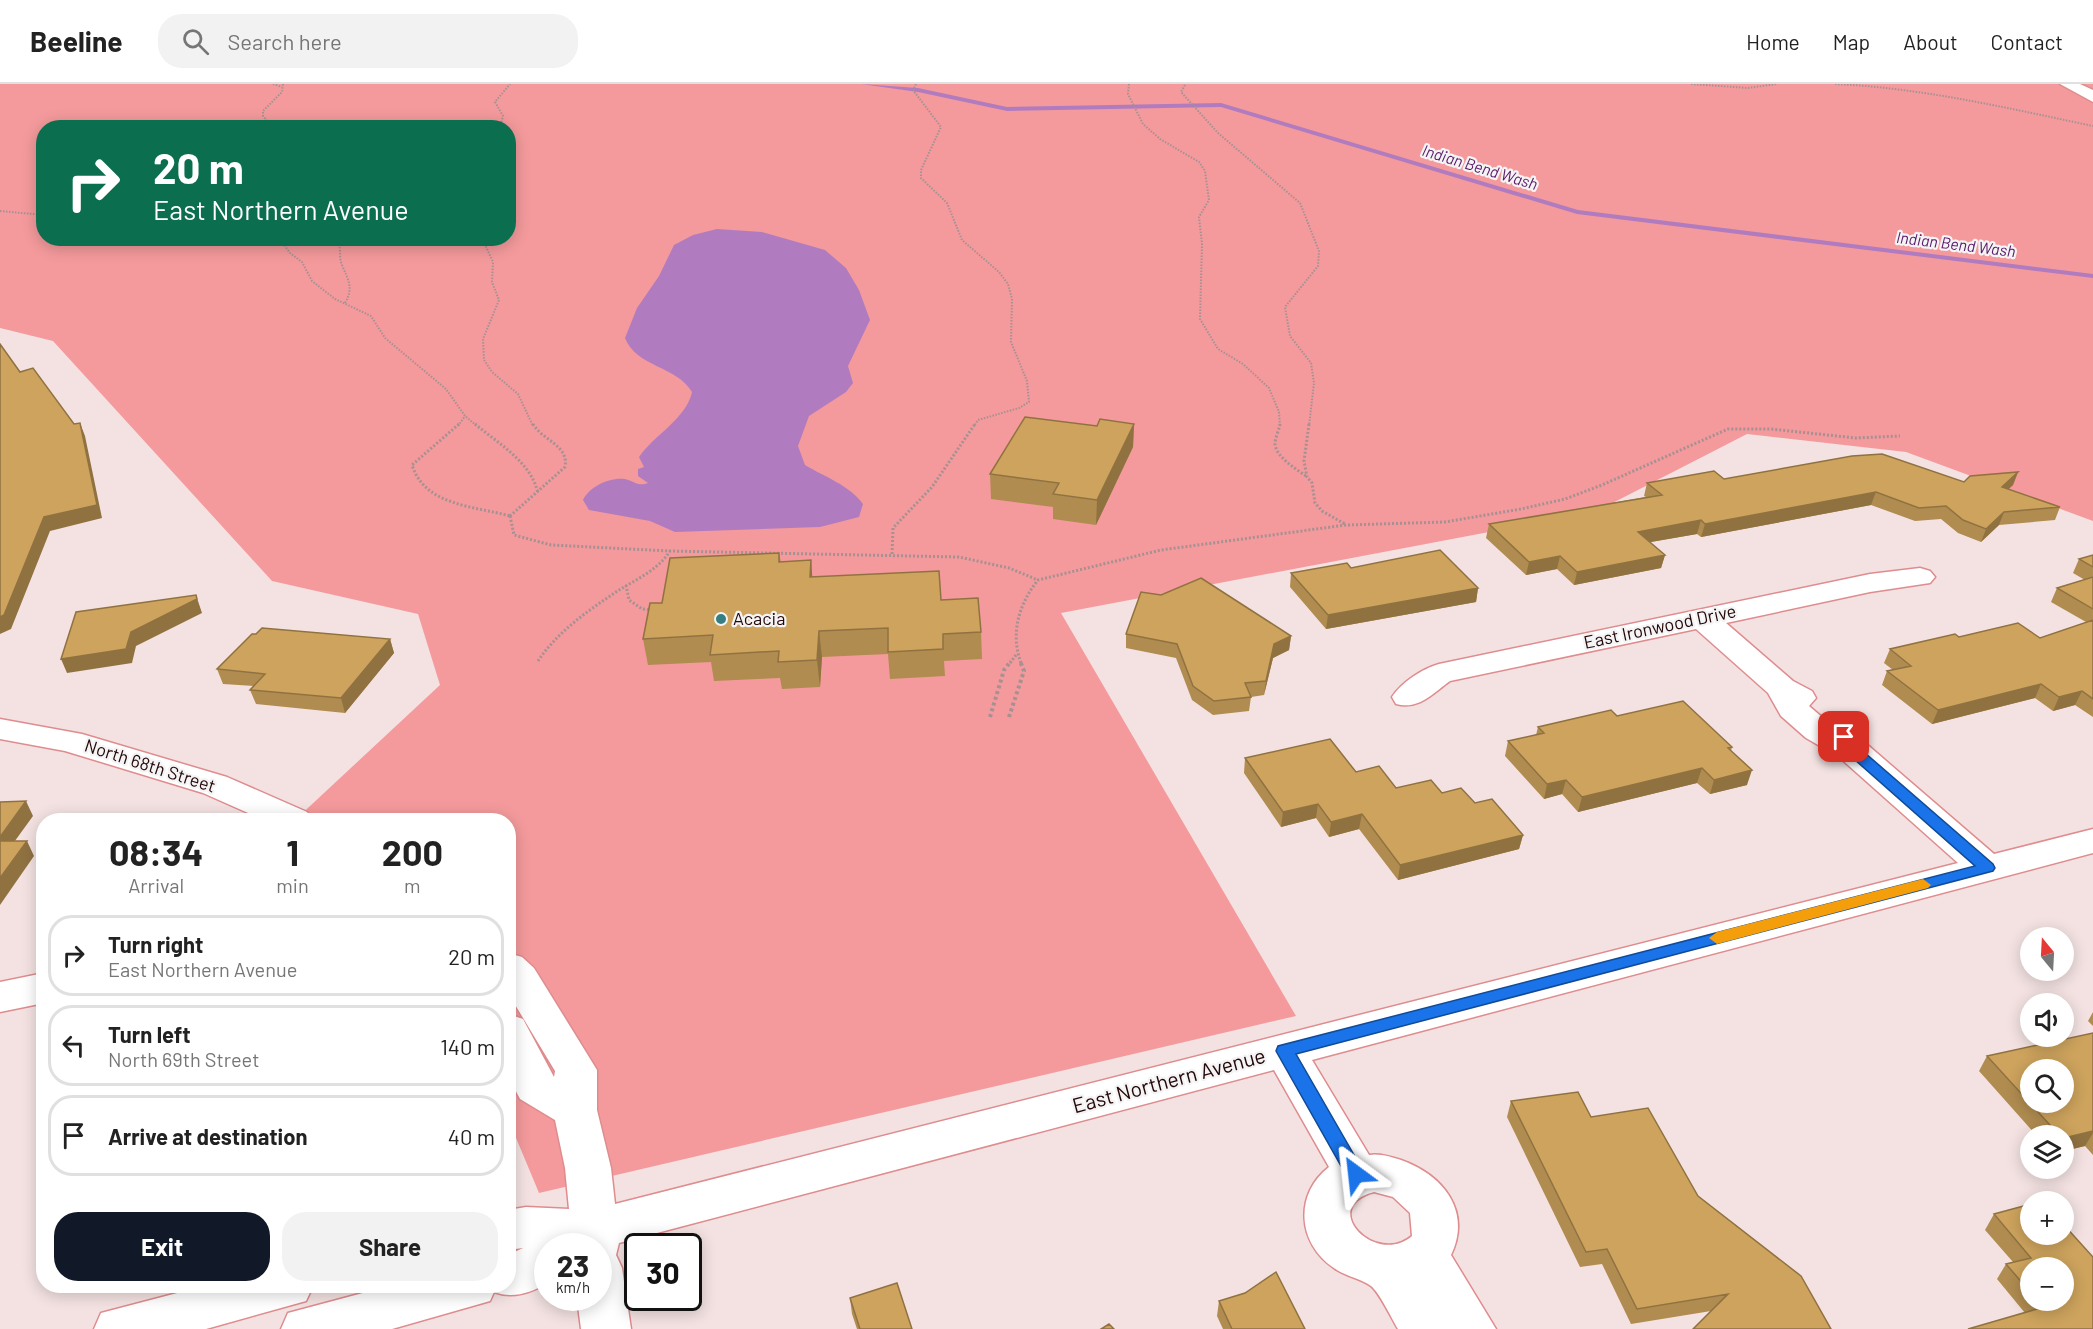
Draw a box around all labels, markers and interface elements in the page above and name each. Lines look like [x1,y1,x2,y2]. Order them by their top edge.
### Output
search box [158,14,578,68]
text: Beeline [30,24,122,58]
icon: search [179,25,212,58]
text: Search here [227,28,342,54]
text: Home [1746,29,1800,54]
text: Map [1833,29,1870,54]
text: About [1903,29,1958,54]
text: Contact [1991,29,2063,54]
water label: Indian Bend Wash [1420,140,1540,193]
text: 20 m [153,142,244,192]
icon: right [54,144,132,222]
text: East Northern Avenue [153,193,409,225]
water label: Indian Bend Wash [1895,227,2017,260]
street label: East Ironwood Drive [1582,599,1738,653]
place label: Acacia [733,607,785,629]
marker: Acacia [714,612,728,626]
pin [1818,711,1869,762]
icon: arrive [1827,720,1860,753]
street label: North 68th Street [82,734,219,797]
text: 08:34 [109,830,203,873]
text: 1 [286,830,299,873]
text: 200 [382,830,443,873]
text: Arrival [128,873,184,897]
text: min [276,873,309,897]
text: m [404,873,421,897]
north arrow [2020,927,2074,981]
map controls [2020,927,2074,1311]
text: Turn right [108,931,203,957]
icon: right [57,939,90,972]
text: 20 m [448,943,495,969]
text: East Northern Avenue [108,957,297,981]
button: sound [2020,993,2074,1047]
text: Turn left [108,1021,191,1047]
icon: left [57,1029,90,1062]
text: 140 m [440,1033,495,1059]
street label: East Northern Avenue [1069,1042,1268,1117]
text: North 69th Street [108,1047,259,1071]
button: search [2020,1059,2074,1113]
icon: arrive [57,1119,90,1152]
text: Arrive at destination [108,1123,307,1149]
text: 40 m [448,1123,495,1149]
button: layers [2020,1125,2074,1179]
position arrow [1324,1142,1388,1206]
button: + [2020,1191,2074,1245]
button: Exit [54,1212,270,1281]
button: Share [282,1212,498,1281]
speed limit sign: 30 [624,1233,702,1311]
text: 23 [557,1247,589,1283]
button: − [2020,1257,2074,1311]
text: km/h [556,1278,590,1296]

